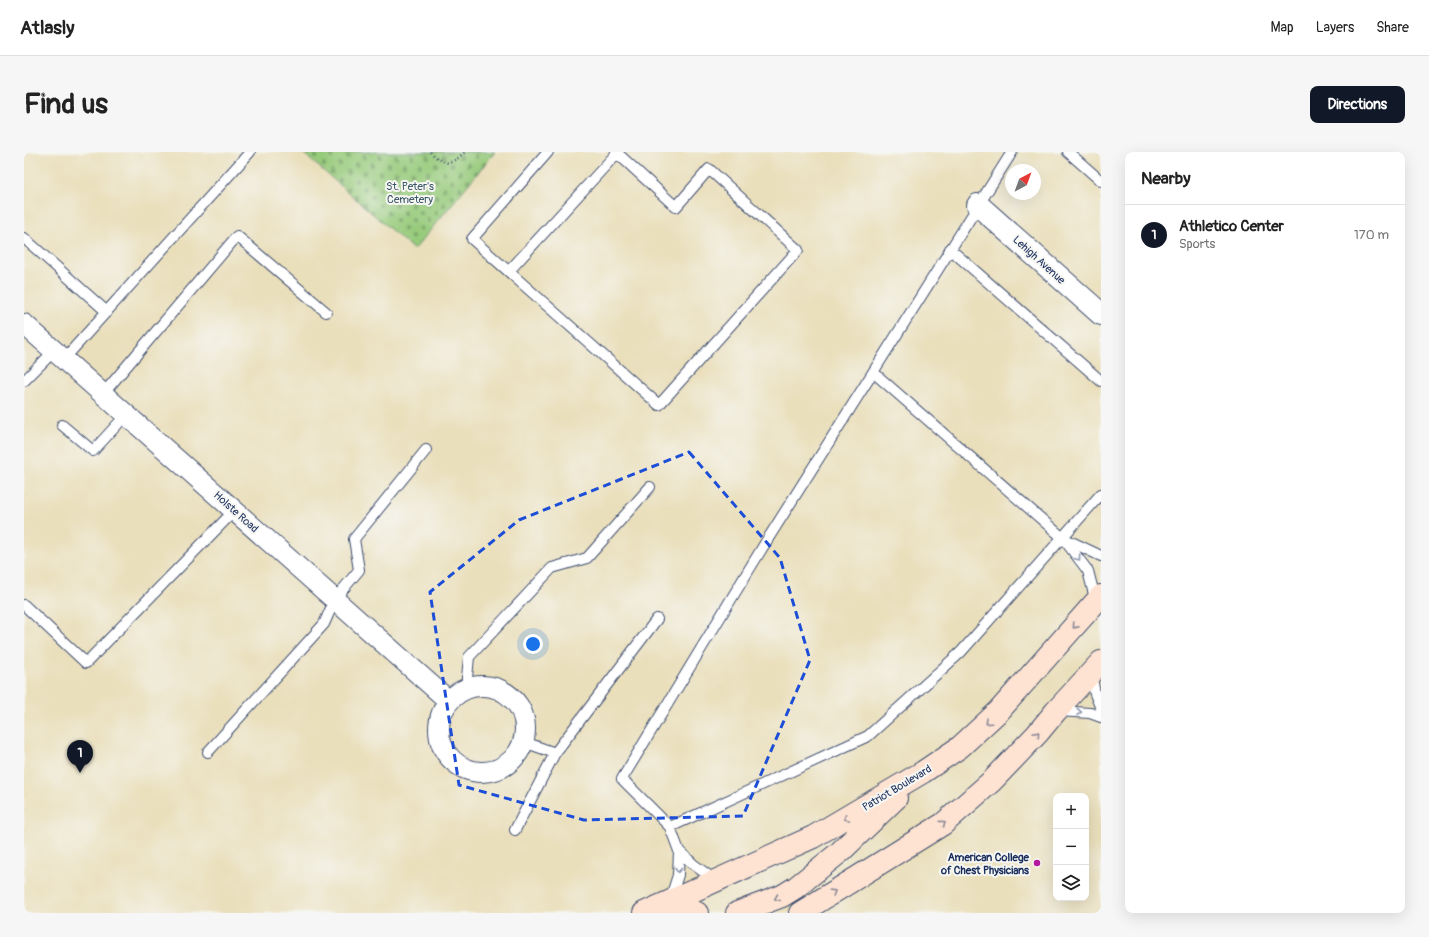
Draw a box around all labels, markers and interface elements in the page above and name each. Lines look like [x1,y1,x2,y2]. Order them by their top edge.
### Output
text: Atlasly [20,16,74,40]
text: Map [1271,19,1294,36]
text: Layers [1316,19,1354,36]
text: Share [1376,19,1409,36]
button: Directions [1310,86,1405,123]
text: Find us [24,87,108,122]
north arrow [1005,164,1041,200]
text: Nearby [1141,168,1190,189]
park label: St. Peter's Cemetery [386,180,434,206]
text: Athletico Center [1179,217,1284,236]
text: 1 [1151,227,1157,243]
text: 170 m [1354,227,1389,243]
street label: Lehigh Avenue [1010,233,1068,287]
text: Sports [1179,236,1215,252]
street label: Holste Road [211,489,261,535]
one-way arrow [1073,553,1080,560]
one-way arrow [1073,621,1080,628]
your location [523,634,543,654]
one-way arrow [1076,708,1082,717]
one-way arrow [985,717,993,724]
one-way arrow [1033,731,1040,738]
pin: 1 [67,740,93,773]
street label: Patriot Boulevard [860,762,934,814]
map controls [1053,793,1089,901]
button: + [1053,793,1089,829]
one-way arrow [843,813,850,820]
one-way arrow [939,821,946,828]
button: − [1053,829,1089,865]
place label: American College of Chest Physicians [940,851,1030,877]
marker: American College of Chest Physicians [1032,858,1042,868]
button: layers [1053,865,1089,901]
one-way arrow [673,867,682,873]
one-way arrow [829,890,836,897]
one-way arrow [774,893,781,901]

